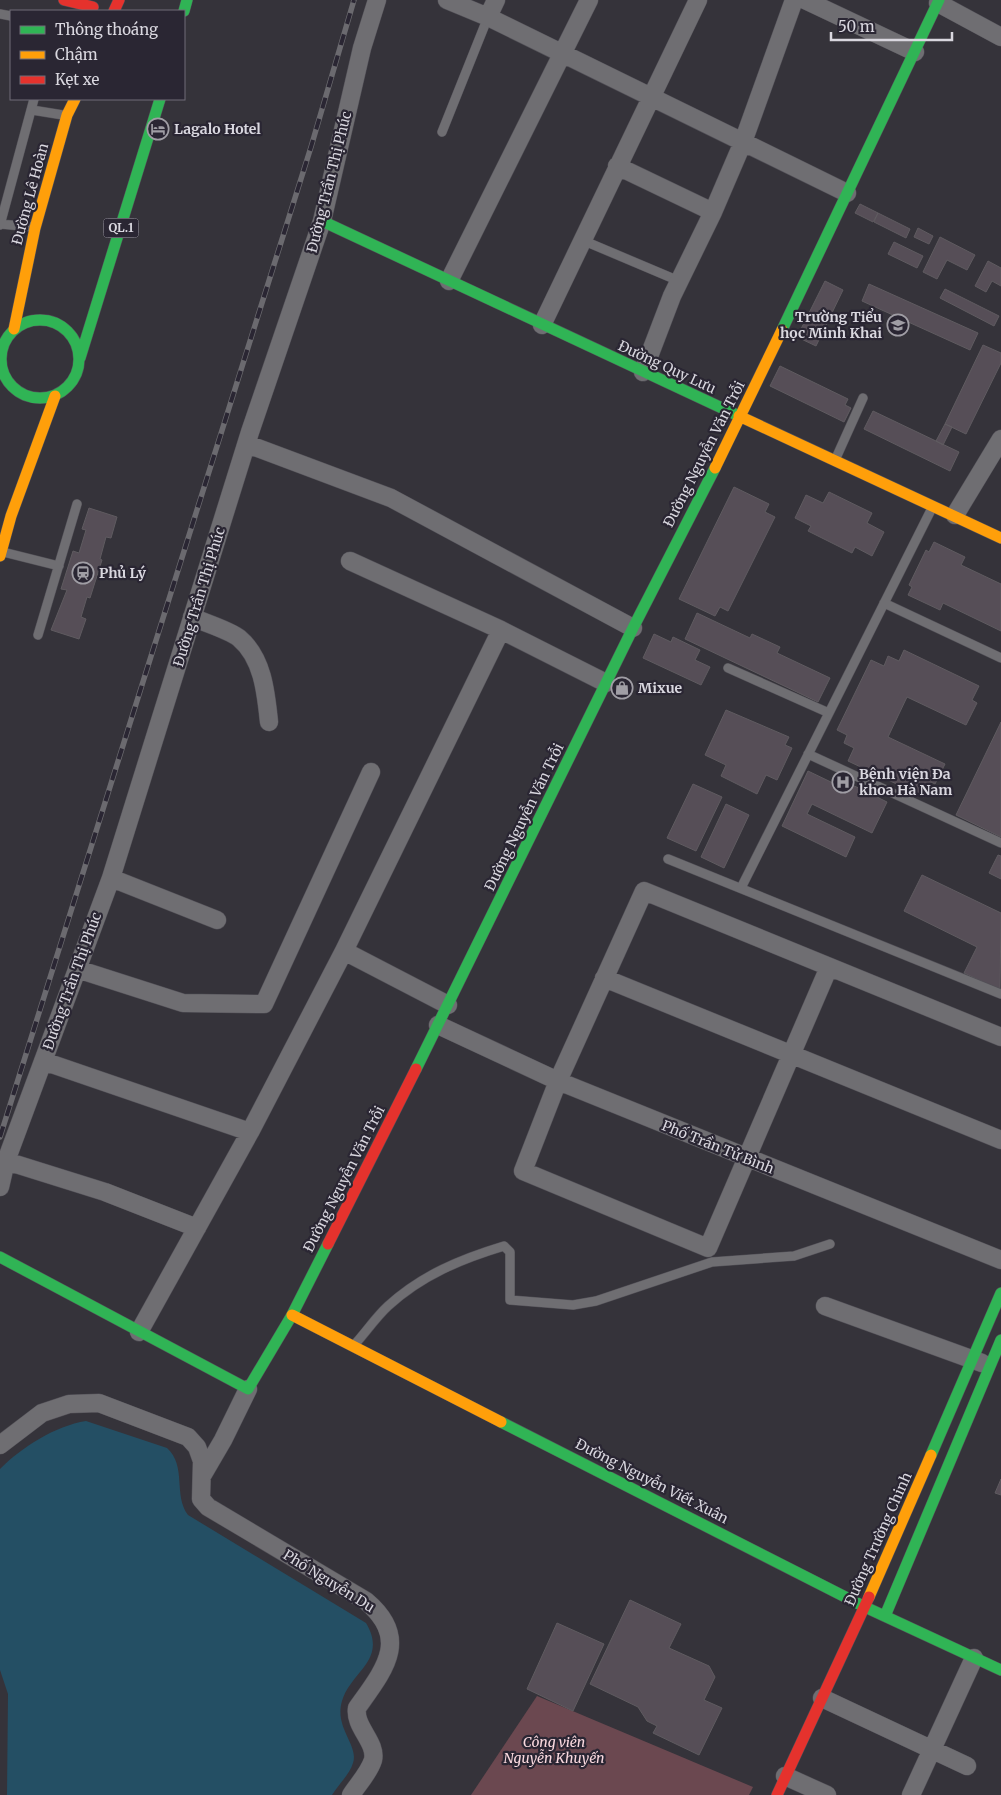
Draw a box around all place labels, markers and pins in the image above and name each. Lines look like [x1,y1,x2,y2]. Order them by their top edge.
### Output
hotel icon: Lagalo Hotel [146,117,170,141]
place label: Lagalo Hotel [174,120,261,138]
place label: Trường Tiểu học Minh Khai [780,308,882,342]
school or university icon: Trường Tiểu học Minh Khai [886,313,910,337]
station icon: Phủ Lý [71,561,95,585]
place label: Phủ Lý [99,564,147,582]
shop icon: Mixue [610,676,634,700]
place label: Mixue [638,679,683,697]
place label: Bệnh viện Đa khoa Hà Nam [859,765,952,799]
hospital icon: Bệnh viện Đa khoa Hà Nam [831,770,855,794]

